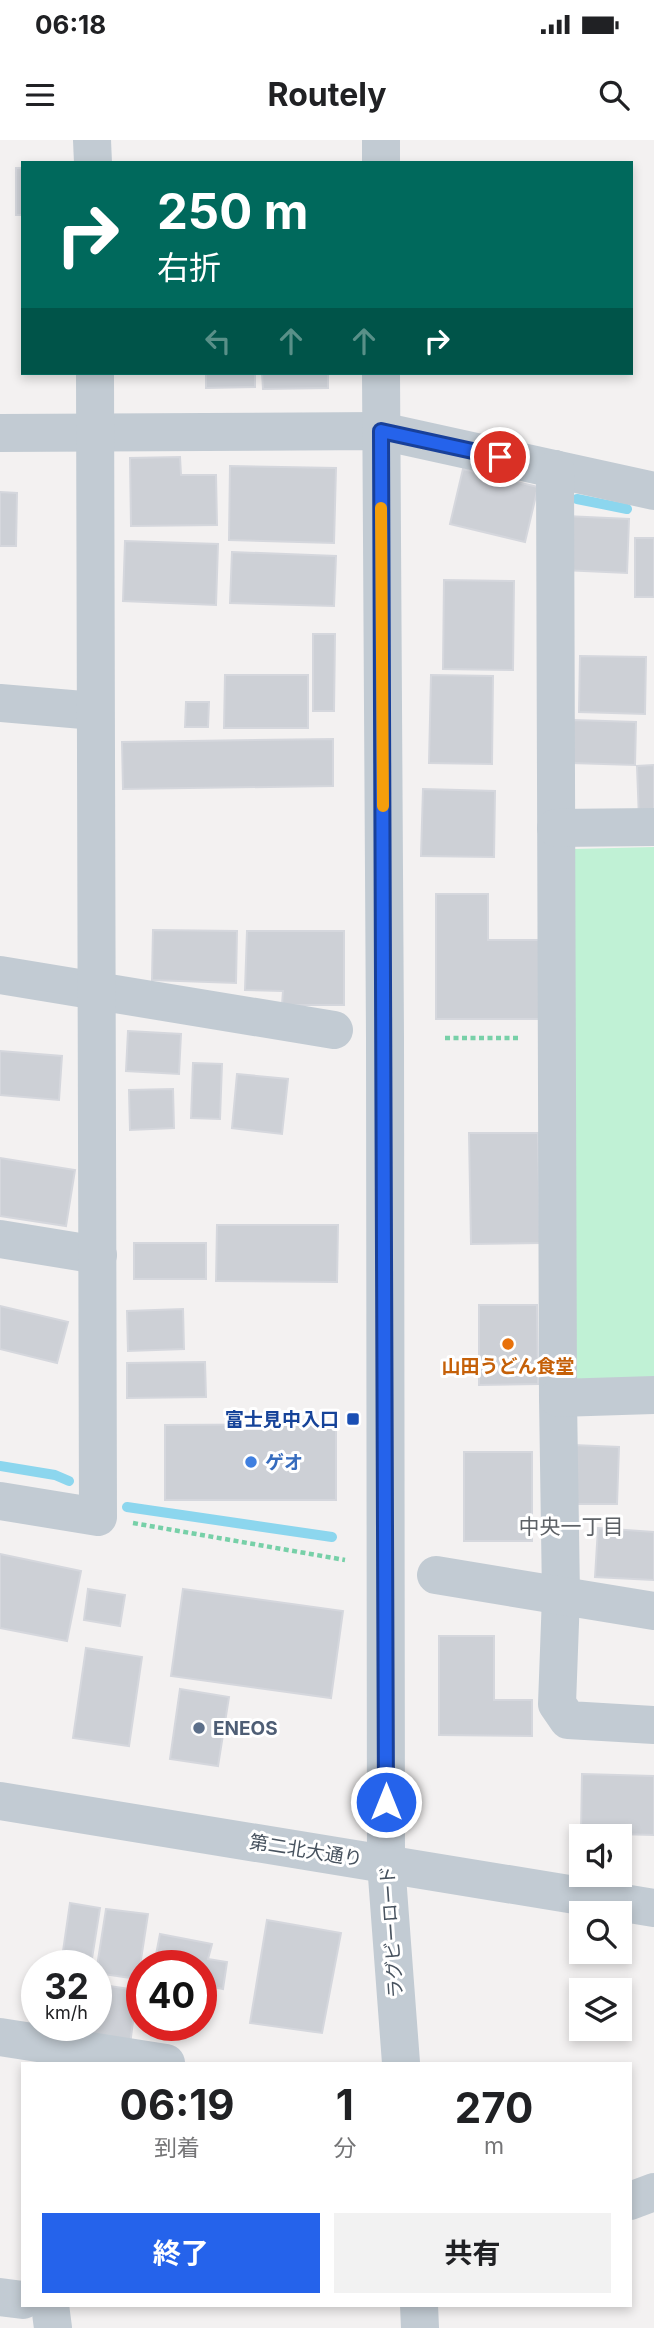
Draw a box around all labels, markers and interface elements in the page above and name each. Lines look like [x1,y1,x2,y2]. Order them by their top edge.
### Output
text: 06:18 [35,9,106,40]
text: Routely [268,75,386,114]
icon: menu [21,76,59,114]
icon: search [595,76,633,114]
text: 250 m [157,182,309,241]
icon: right [42,189,133,280]
text: 右折 [157,248,221,287]
icon: left [199,322,237,360]
icon: ahead [272,322,310,360]
icon: ahead [345,322,383,360]
icon: right [418,322,456,360]
pin [470,427,530,487]
icon: arrive [481,438,519,476]
marker: 山田うどん食堂 [500,1336,516,1352]
place label: 山田うどん食堂 [441,1355,575,1378]
place label: 富士見中入口 [225,1408,339,1431]
marker: 富士見中入口 [345,1411,361,1427]
place label: ゲオ [265,1451,303,1474]
marker: ゲオ [243,1454,259,1470]
district label: 中央一丁目 [519,1514,624,1539]
place label: ENEOS [213,1717,278,1740]
marker: ENEOS [191,1720,207,1736]
position arrow [349,1765,423,1839]
map controls [569,1824,632,2041]
button: sound [569,1824,632,1887]
street label: 第二北大通り [248,1830,364,1871]
street label: ラグビーロード [375,1865,408,1999]
button: search [569,1901,632,1964]
speed limit sign: 40 [126,1950,217,2041]
text: 32 [44,1965,89,2007]
button: layers [569,1978,632,2041]
text: km/h [45,2002,88,2023]
text: 06:19 [120,2079,235,2130]
text: 1 [336,2079,354,2130]
text: 270 [455,2082,533,2133]
text: m [484,2132,504,2160]
text: 到着 [154,2134,200,2162]
text: 分 [333,2134,356,2162]
button: 終了 [42,2213,320,2293]
button: 共有 [334,2213,611,2293]

